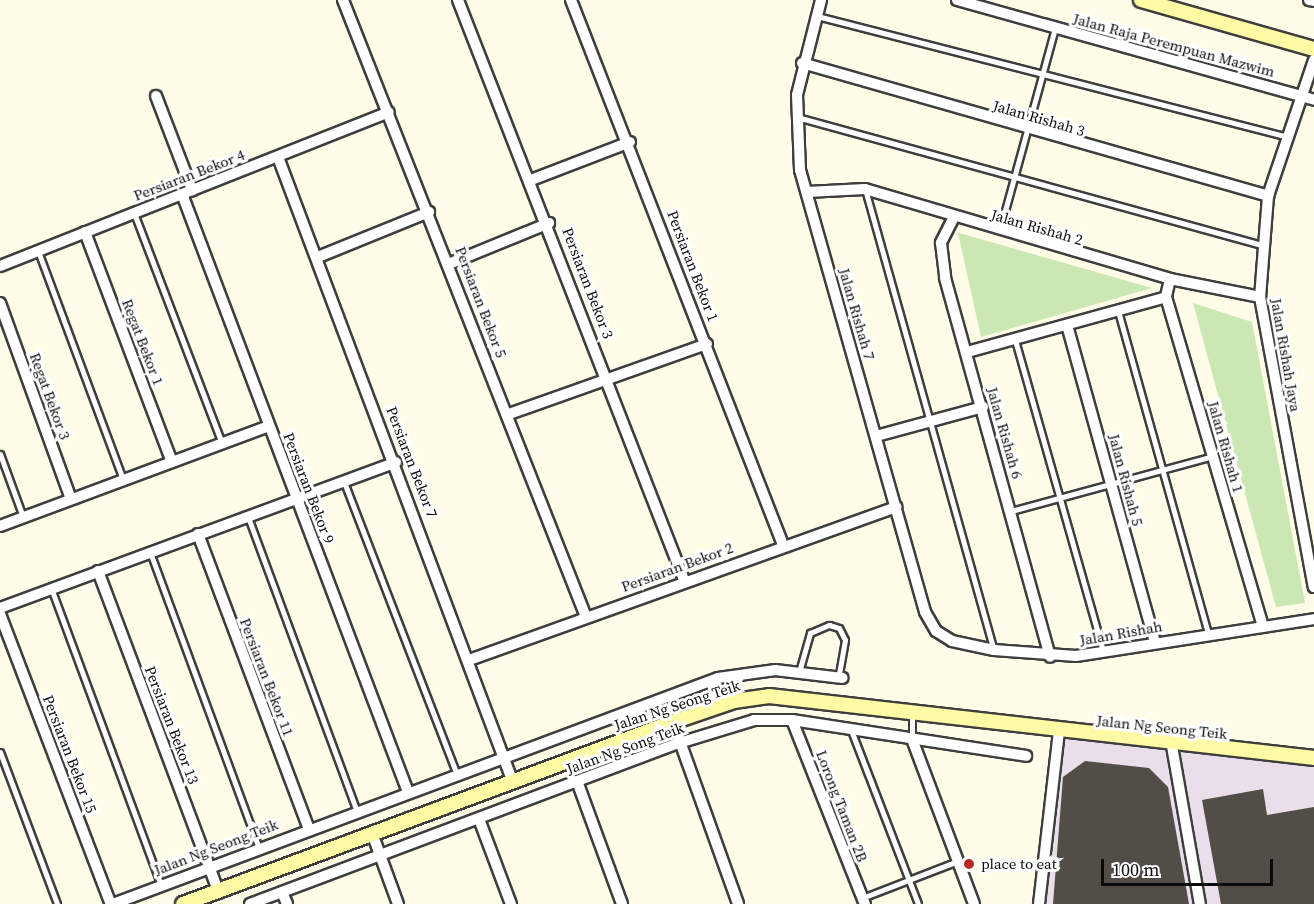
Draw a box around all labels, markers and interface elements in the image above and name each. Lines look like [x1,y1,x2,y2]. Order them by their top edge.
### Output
street label: Jalan Raja Perempuan Mazwim [1071,9,1277,81]
street label: Jalan Rishah 3 [991,96,1087,140]
street label: Persiaran Bekor 4 [131,146,247,204]
street label: Jalan Rishah 2 [989,205,1085,249]
street label: Persiaran Bekor 1 [664,208,722,324]
street label: Persiaran Bekor 3 [559,225,617,341]
street label: Persiaran Bekor 5 [452,244,510,360]
street label: Jalan Rishah 7 [835,266,879,362]
street label: Regat Bekor 1 [118,296,168,388]
street label: Jalan Rishah Jaya [1267,297,1305,413]
street label: Regat Bekor 3 [26,350,74,442]
street label: Jalan Rishah 6 [983,385,1027,481]
street label: Jalan Rishah 1 [1204,399,1248,495]
street label: Persiaran Bekor 7 [383,404,441,520]
street label: Persiaran Bekor 9 [280,430,338,546]
street label: Jalan Rishah 5 [1105,432,1147,528]
street label: Persiaran Bekor 2 [619,538,735,596]
street label: Persiaran Bekor 11 [236,615,298,739]
street label: Jalan Rishah [1078,617,1164,649]
street label: Persiaran Bekor 13 [141,663,203,787]
street label: Jalan Ng Seong Teik [612,676,742,734]
street label: Persiaran Bekor 15 [39,692,101,816]
street label: Jalan Ng Seong Teik [1096,711,1228,743]
street label: Jalan Ng Song Teik [564,718,686,778]
street label: Lorong Taman 2B [812,747,872,865]
street label: Jalan Ng Seong Teik [151,815,281,879]
scale bar [1104,847,1276,885]
place label: place to eat [981,855,1057,873]
marker: place to eat [962,857,976,871]
text: 100 m [1112,857,1159,882]

